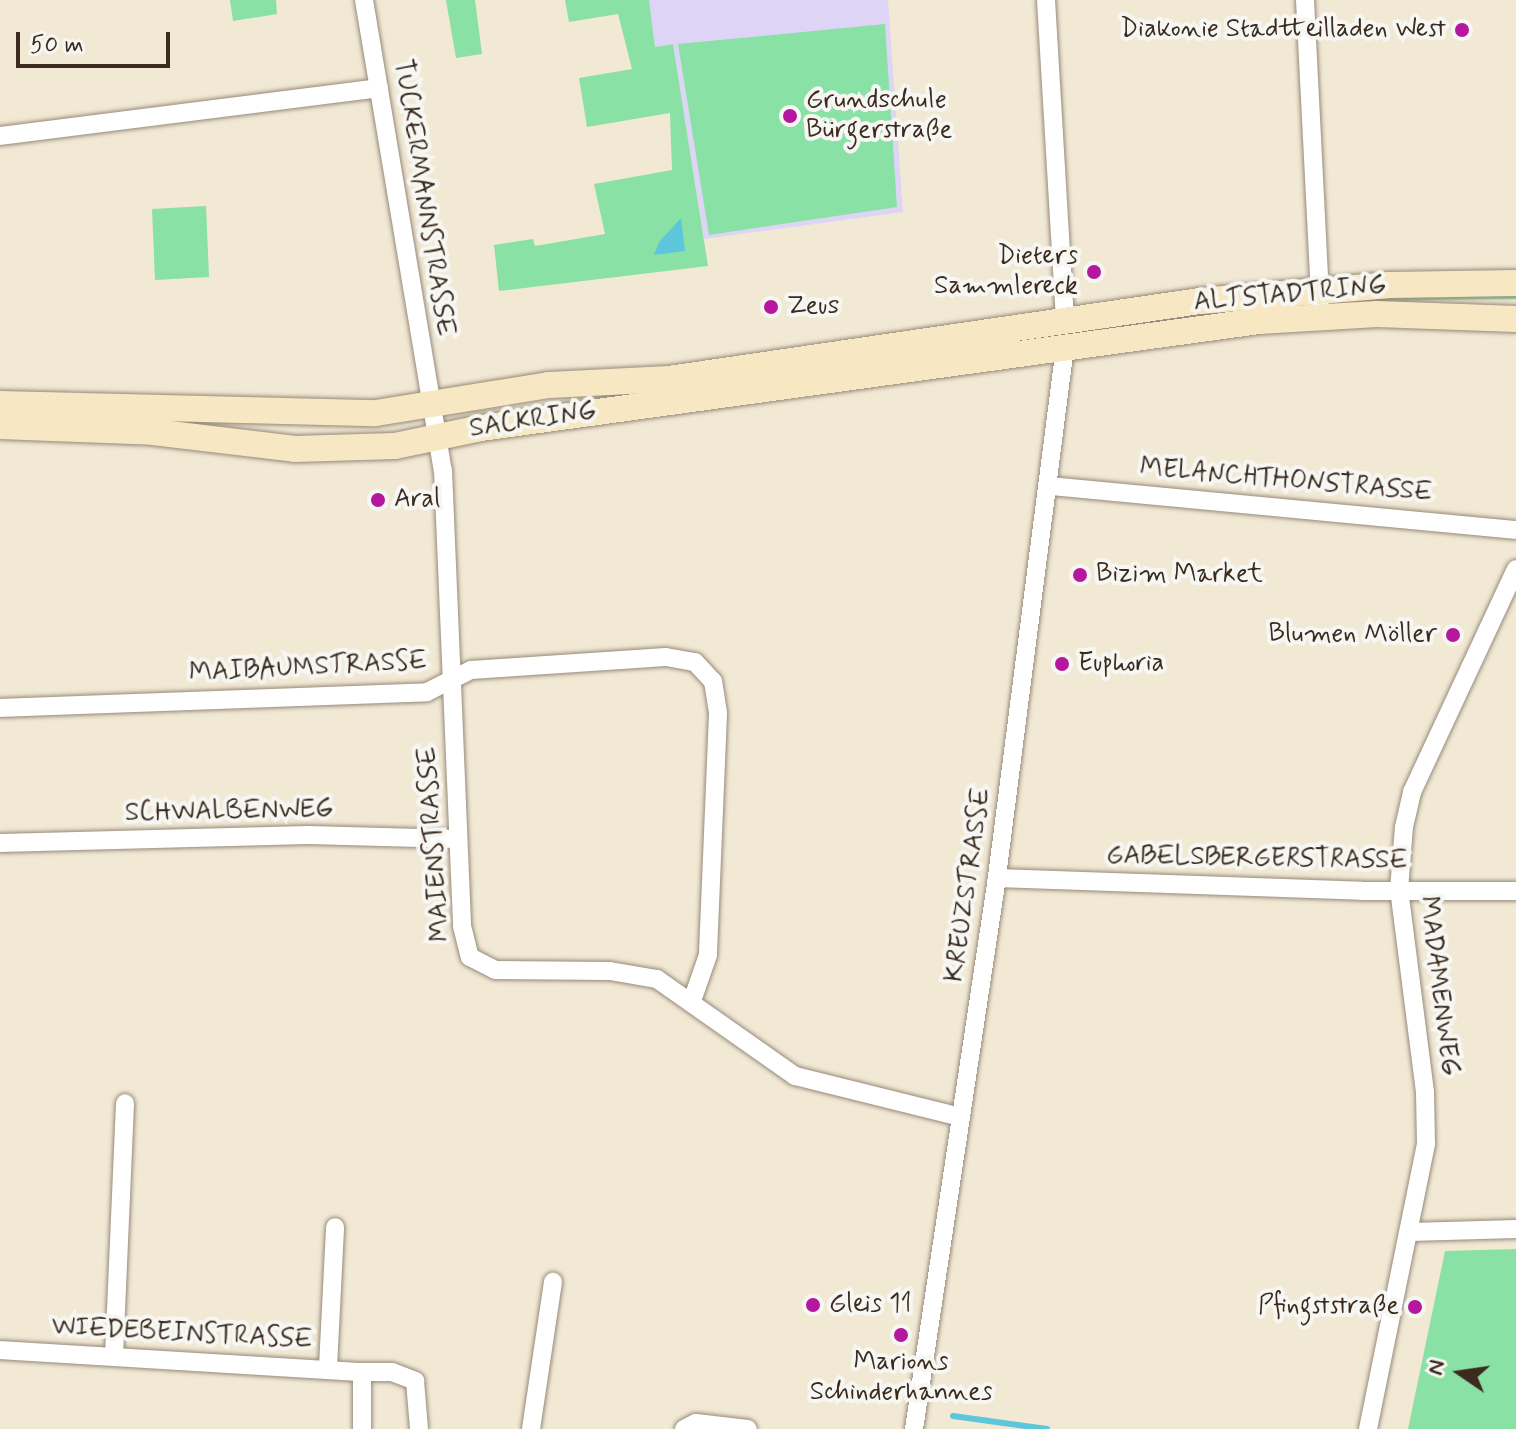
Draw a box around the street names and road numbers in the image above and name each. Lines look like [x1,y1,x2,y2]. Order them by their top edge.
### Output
street label: TUCKERMANNSTRASSE [386,57,460,339]
street label: ALTSTADTRING [1192,271,1388,319]
street label: SACKRING [468,397,598,445]
street label: MELANCHTHONSTRASSE [1138,453,1434,509]
street label: MAIBAUMSTRASSE [188,646,428,690]
street label: MAIENSTRASSE [413,745,457,943]
street label: KREUZSTRASSE [940,786,998,984]
street label: SCHWALBENWEG [125,795,333,829]
street label: GABELSBERGERSTRASSE [1106,841,1408,877]
street label: MADAMENWEG [1411,894,1465,1078]
street label: WIEDEBEINSTRASSE [51,1312,313,1356]

